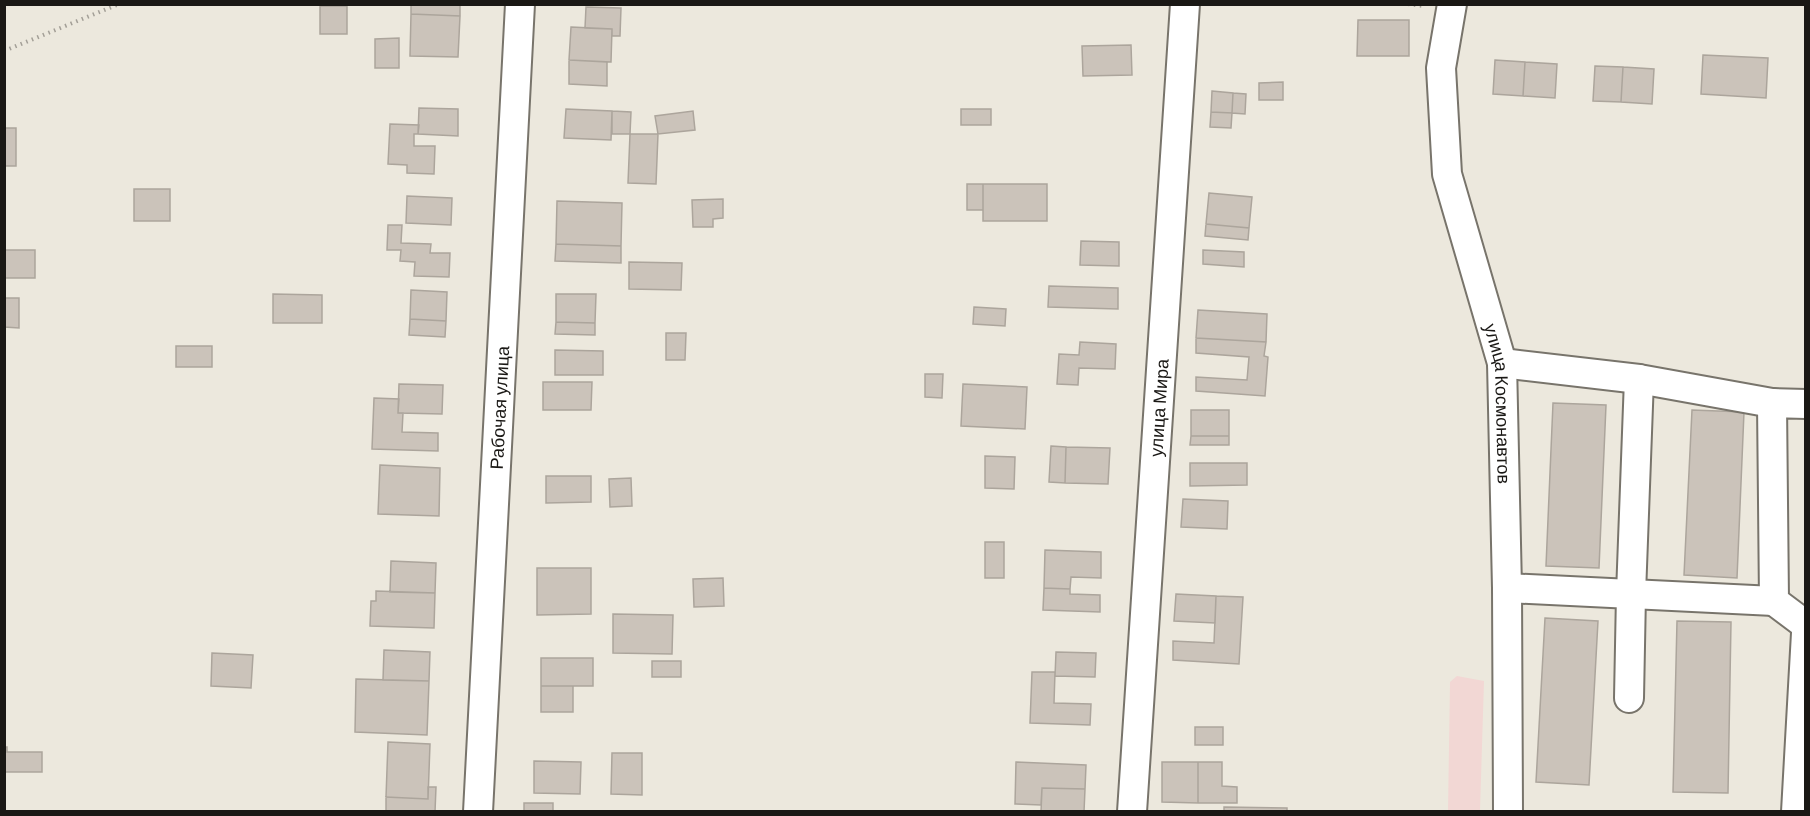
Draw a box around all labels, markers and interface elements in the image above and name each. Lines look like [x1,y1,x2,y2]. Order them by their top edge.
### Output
street label: улица Космонавтов [1480,321,1516,484]
street label: Рабочая улица [485,344,513,470]
street label: улица Мира [1144,357,1173,458]

